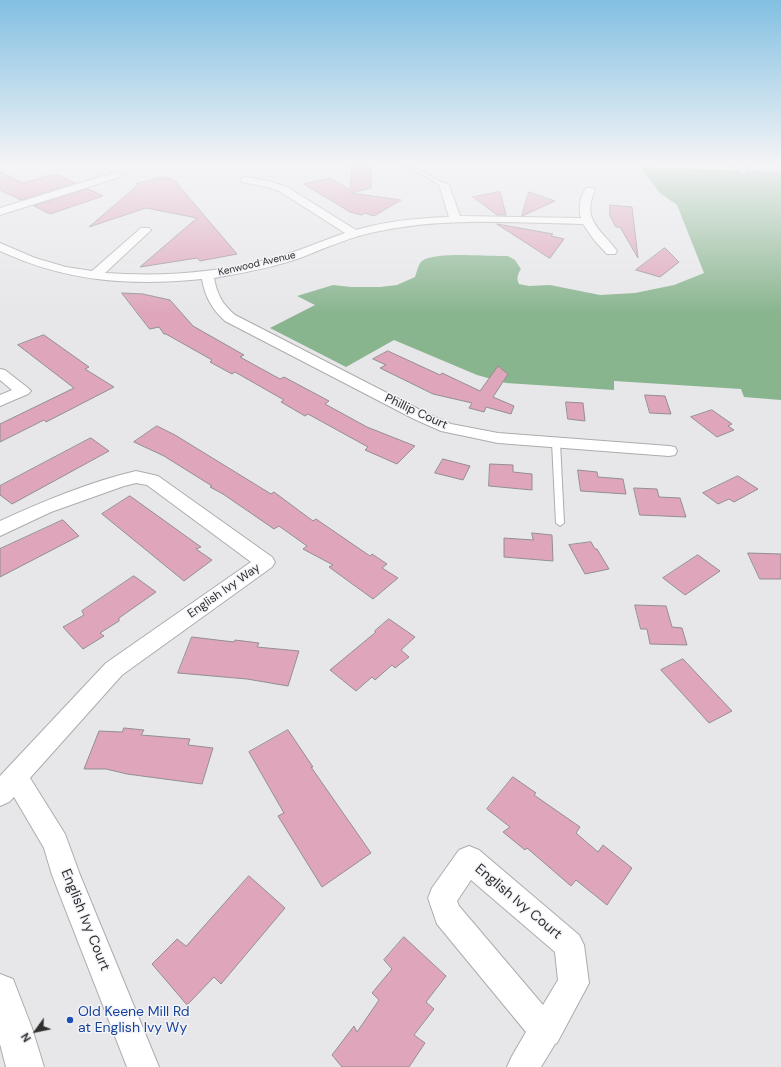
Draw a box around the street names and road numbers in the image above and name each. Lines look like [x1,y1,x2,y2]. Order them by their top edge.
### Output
street label: Kenwood Avenue [217,249,297,279]
street label: Phillip Court [382,391,450,433]
street label: English Ivy Way [185,561,263,621]
street label: English Ivy Court [471,861,565,943]
street label: English Ivy Court [57,867,113,973]

